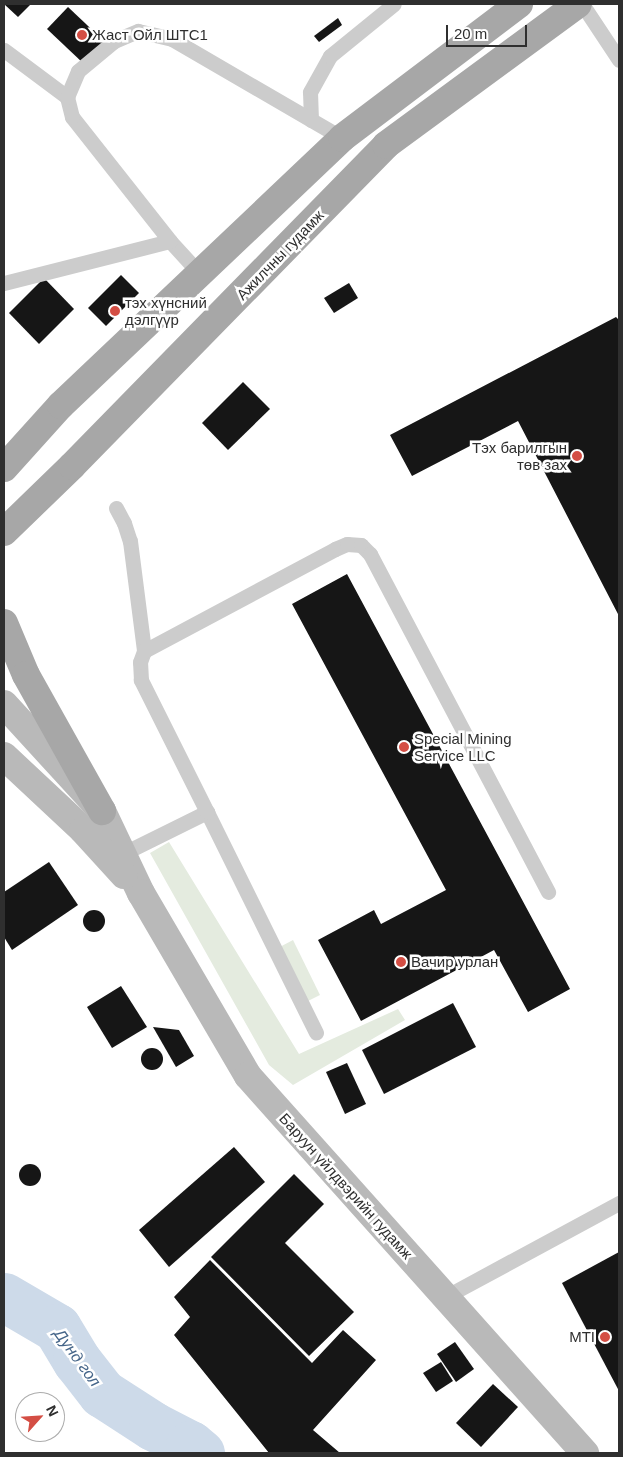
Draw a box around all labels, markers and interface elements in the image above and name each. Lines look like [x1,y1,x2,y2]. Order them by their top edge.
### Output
scale bar [448,15,529,47]
text: 20 m [454,25,487,42]
place label: Жаст Ойл ШТС1 [92,26,208,44]
marker: Жаст Ойл ШТС1 [76,29,88,41]
street label: Ажилчны гудамж [233,206,327,304]
place label: тэх хүнсний дэлгүүр [125,293,207,328]
marker: тэх хүнсний дэлгүүр [109,305,121,317]
place label: Тэх барилгын төв зах [472,438,567,473]
marker: Тэх барилгын төв зах [571,450,583,462]
place label: Special Mining Service LLC [414,729,512,764]
marker: Special Mining Service LLC [398,741,410,753]
place label: Вачир урлан [411,953,498,971]
marker: Вачир урлан [395,956,407,968]
street label: Баруун үйлдвэрийн гудамж [276,1109,416,1263]
water label: Дунд гол [50,1325,104,1391]
place label: MTI [569,1328,595,1346]
marker: MTI [599,1331,611,1343]
north arrow [15,1392,65,1442]
text: N [43,1403,62,1419]

